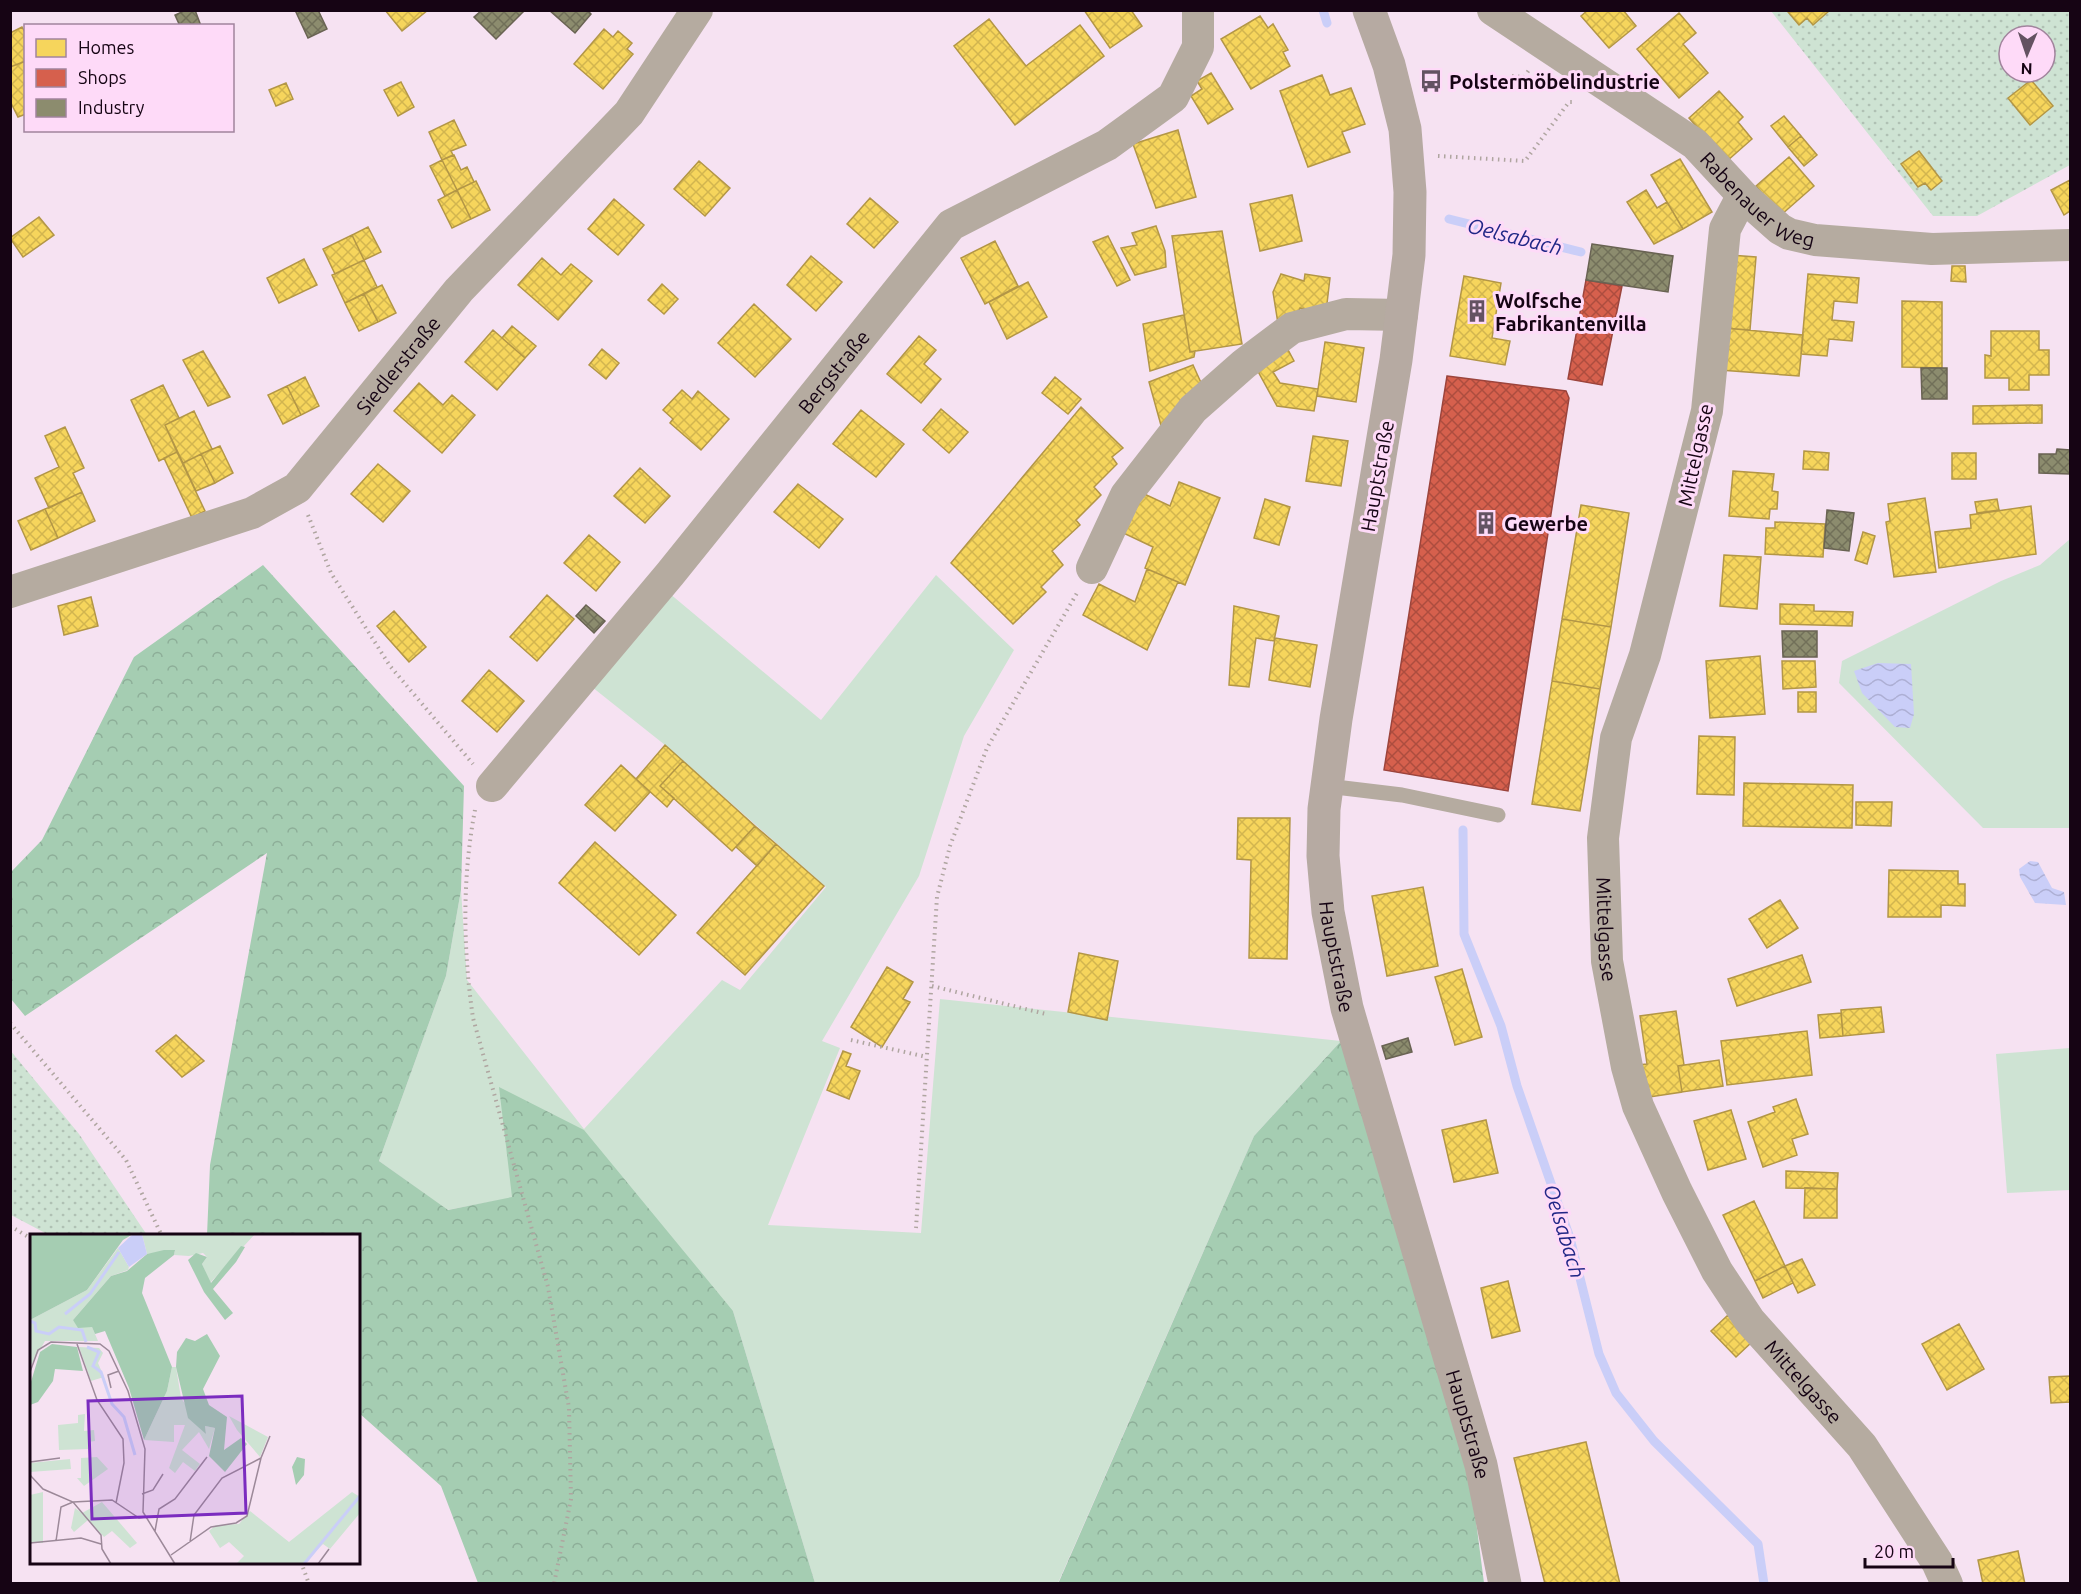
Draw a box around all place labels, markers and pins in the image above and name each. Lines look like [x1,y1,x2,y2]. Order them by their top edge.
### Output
bus stop icon: Polstermöbelindustrie [1418,68,1444,94]
place label: Polstermöbelindustrie [1449,70,1660,93]
place label: Wolfsche Fabrikantenvilla [1495,289,1647,335]
building icon: Wolfsche Fabrikantenvilla [1464,298,1490,324]
building icon: Gewerbe [1473,510,1499,536]
place label: Gewerbe [1504,512,1588,535]

